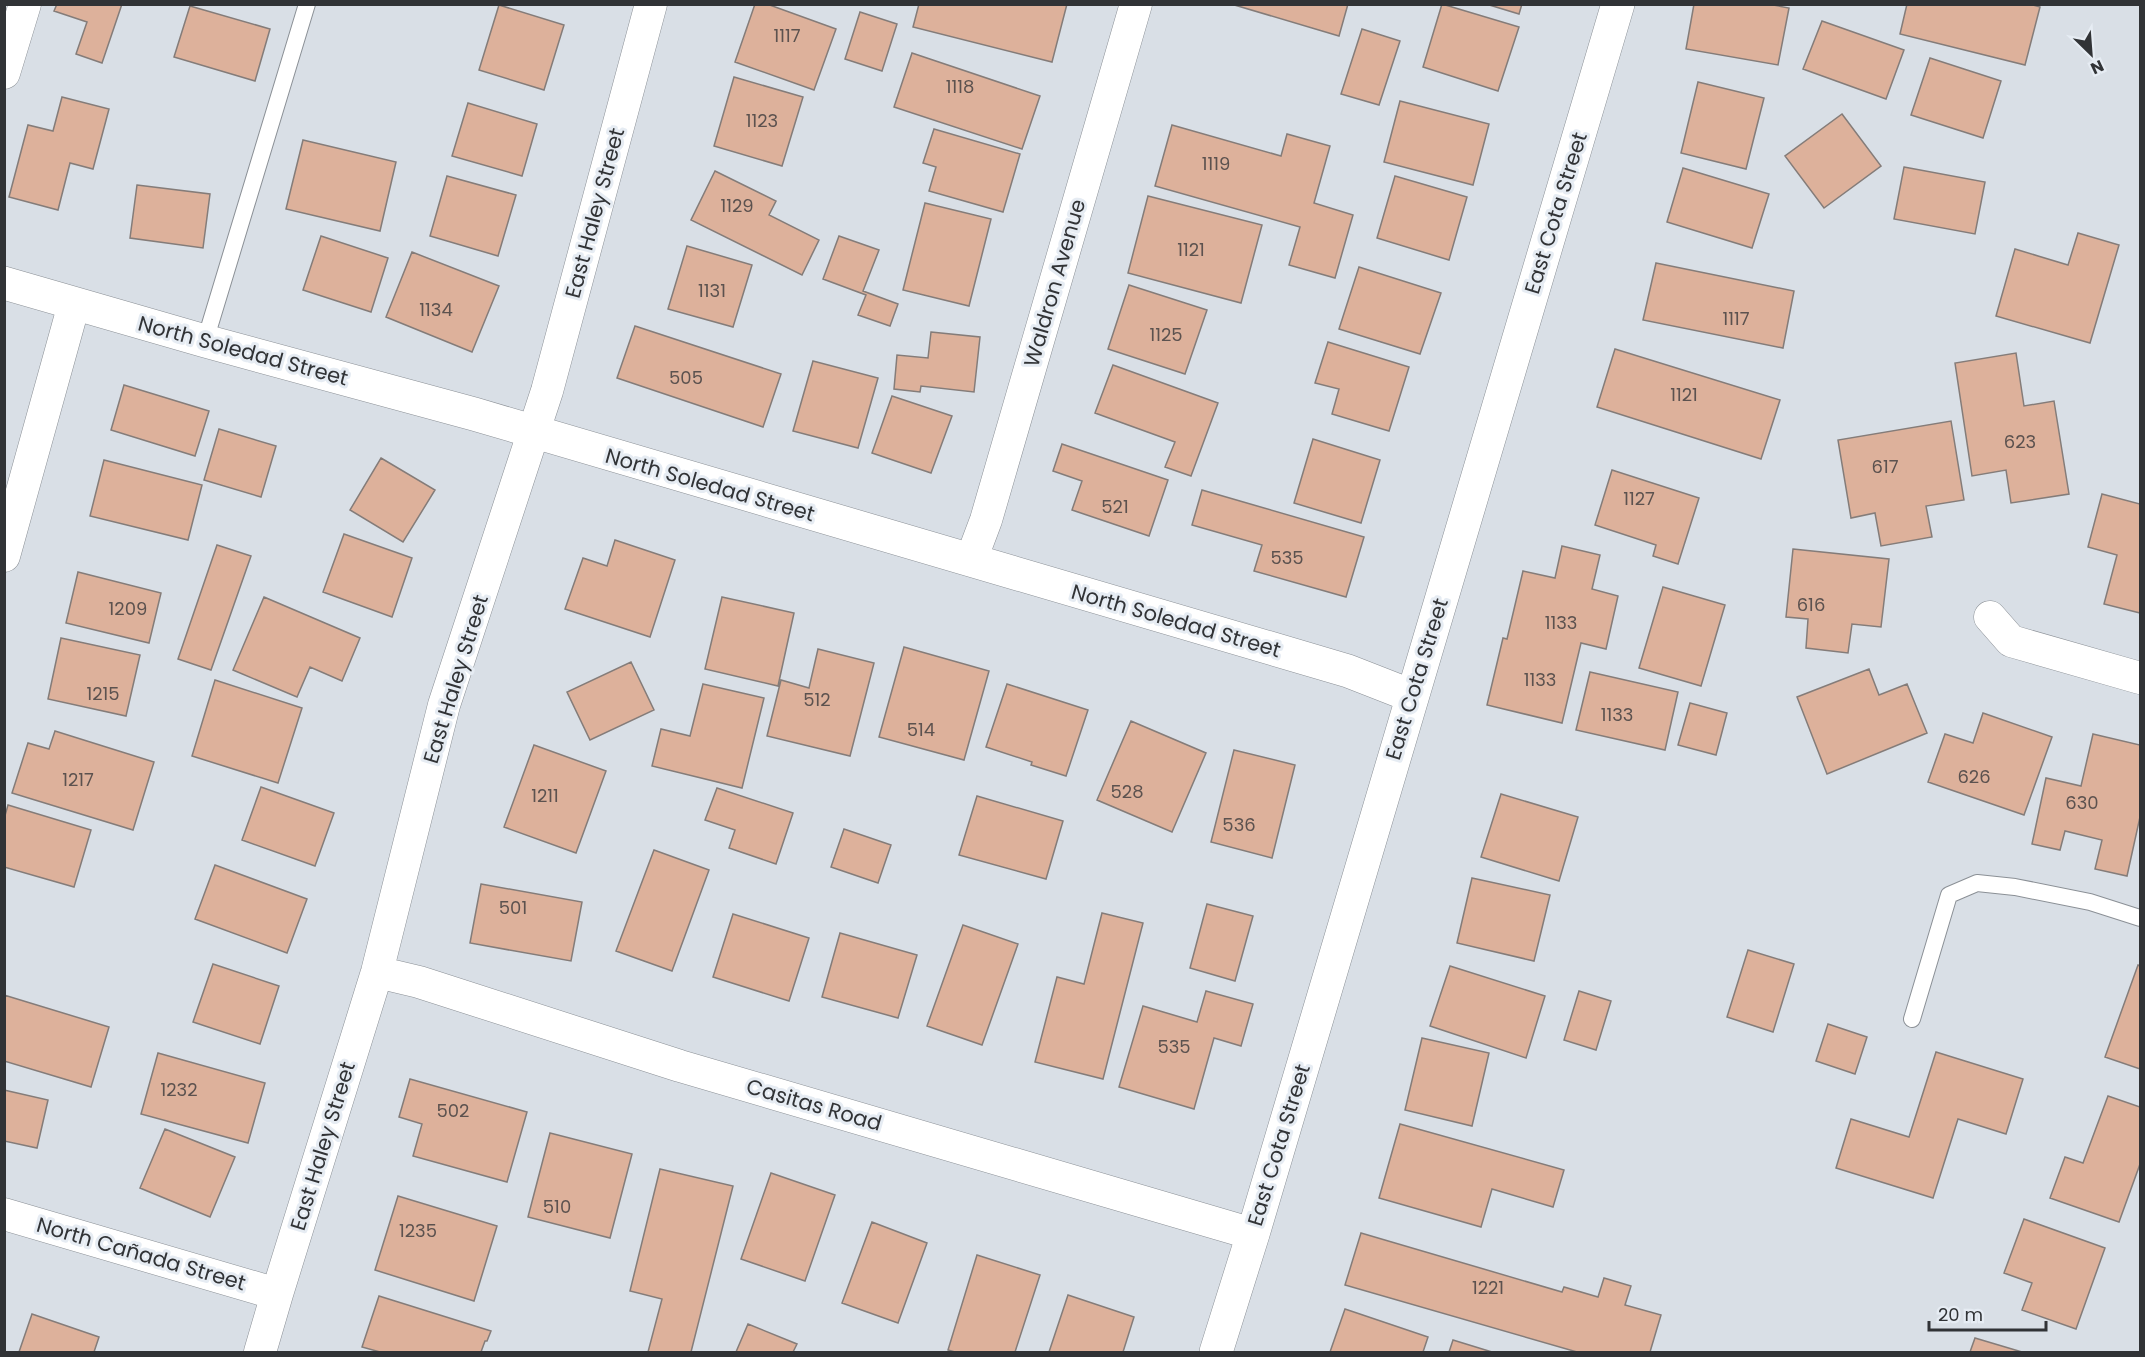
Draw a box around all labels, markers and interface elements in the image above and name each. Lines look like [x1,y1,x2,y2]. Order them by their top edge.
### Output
house number: 1117 [773,23,801,48]
north arrow [2061,24,2121,84]
text: N [2087,54,2107,80]
house number: 1118 [946,74,974,99]
house number: 1123 [746,108,778,133]
street label: East Haley Street [558,125,631,301]
street label: East Cota Street [1517,128,1594,297]
house number: 1119 [1202,151,1230,176]
house number: 1129 [720,193,754,218]
street label: Waldron Avenue [1017,196,1092,370]
house number: 1121 [1177,237,1205,262]
house number: 1131 [698,278,726,303]
house number: 1134 [419,297,453,322]
house number: 1117 [1722,306,1750,331]
street label: North Soledad Street [135,309,351,393]
house number: 1125 [1149,322,1183,347]
house number: 505 [669,365,703,390]
house number: 1121 [1670,382,1698,407]
house number: 623 [2004,429,2036,454]
street label: North Soledad Street [602,441,818,528]
house number: 617 [1871,454,1899,479]
house number: 1127 [1623,486,1655,511]
house number: 521 [1101,494,1129,519]
house number: 535 [1270,545,1304,570]
street label: North Soledad Street [1068,577,1284,664]
street label: East Haley Street [416,591,495,767]
house number: 616 [1797,592,1825,617]
street label: East Cota Street [1378,594,1455,763]
house number: 1209 [109,596,147,621]
house number: 1133 [1545,610,1577,635]
house number: 1133 [1524,667,1556,692]
house number: 1215 [86,681,120,706]
house number: 512 [803,687,831,712]
house number: 1133 [1601,702,1633,727]
house number: 514 [907,717,935,742]
house number: 626 [1957,764,1991,789]
house number: 1217 [62,767,94,792]
house number: 528 [1110,779,1144,804]
house number: 1211 [531,783,559,808]
house number: 630 [2065,790,2099,815]
house number: 536 [1222,812,1256,837]
house number: 501 [499,895,527,920]
house number: 535 [1157,1034,1191,1059]
street label: East Haley Street [283,1058,362,1234]
street label: East Cota Street [1240,1060,1317,1229]
street label: Casitas Road [743,1071,885,1138]
house number: 1232 [160,1077,198,1102]
house number: 502 [437,1098,469,1123]
house number: 510 [543,1194,571,1219]
street label: North Cañada Street [33,1210,249,1297]
house number: 1235 [399,1218,437,1243]
house number: 1221 [1472,1275,1504,1300]
scale bar [1929,1294,2046,1332]
text: 20 m [1938,1302,1983,1327]

